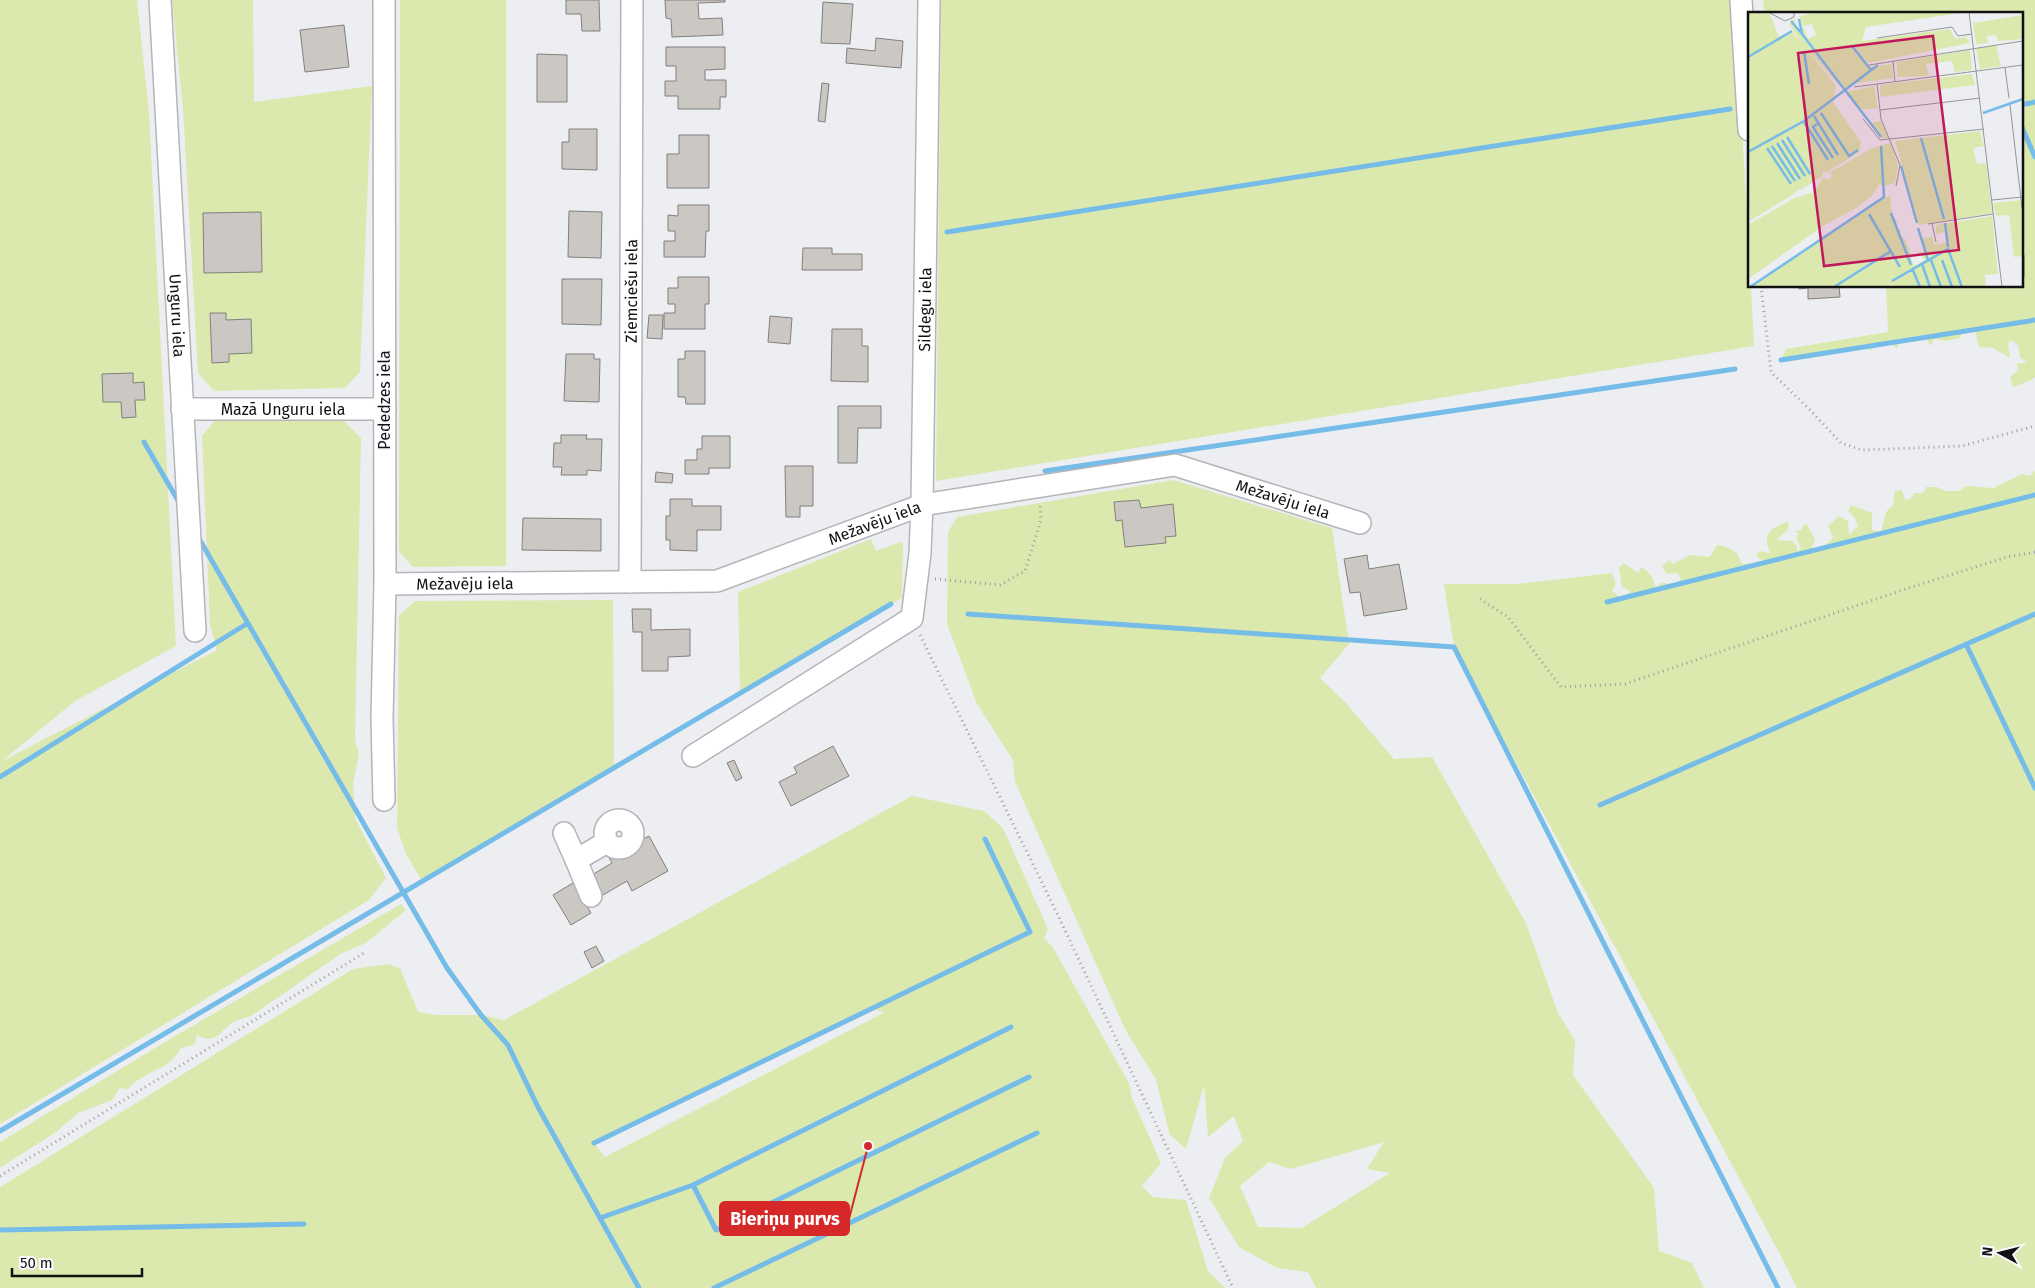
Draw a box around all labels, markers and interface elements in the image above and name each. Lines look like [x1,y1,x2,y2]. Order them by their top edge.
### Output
inset map [1748,12,2022,288]
street label: Ziemciešu iela [621,239,641,343]
street label: Sildegu iela [915,267,935,352]
street label: Unguru iela [166,273,189,358]
street label: Pededzes iela [375,350,394,450]
street label: Mazā Unguru iela [221,400,345,419]
street label: Mežavēju iela [1234,475,1332,523]
street label: Mežavēju iela [826,497,924,548]
street label: Mežavēju iela [416,573,514,593]
callout: Bieriņu purvs [720,1202,849,1235]
text: Bieriņu purvs [730,1208,840,1231]
north arrow [1975,1228,2025,1278]
scale bar [12,1246,142,1278]
text: N [1979,1246,1997,1257]
text: 50 m [20,1254,53,1272]

